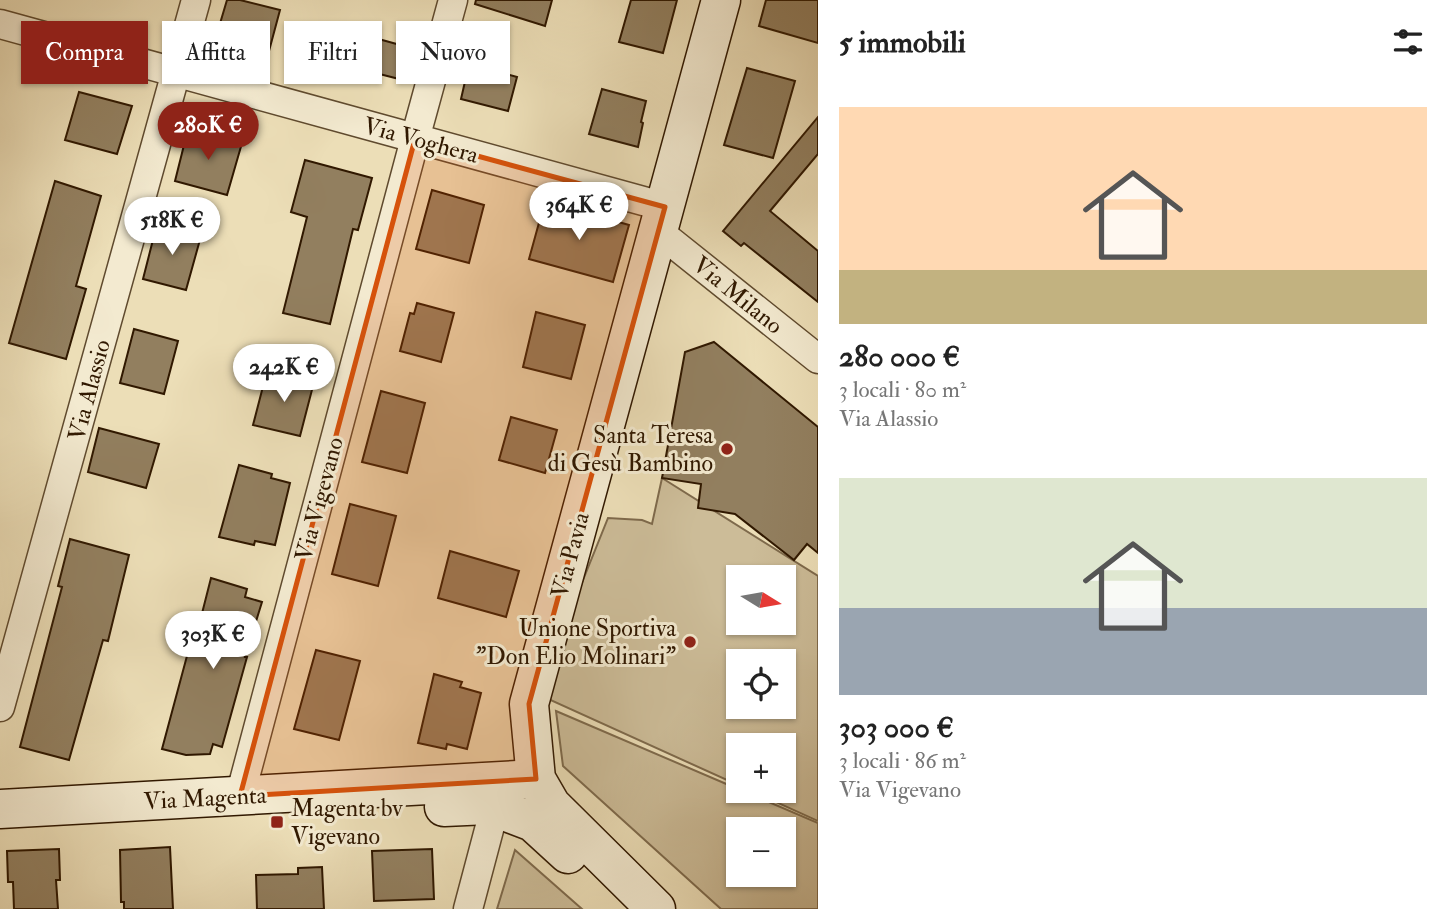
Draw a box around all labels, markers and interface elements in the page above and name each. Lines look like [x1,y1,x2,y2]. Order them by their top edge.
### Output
chip: Compra [21,21,148,84]
chip: Affitta [162,21,270,84]
chip: Filtri [284,21,382,84]
chip: Nuovo [396,21,510,84]
icon: filters [1389,23,1427,61]
text: 5 immobili [839,24,966,61]
pin: 280K € [151,102,265,162]
text: 280K € [174,110,242,139]
street label: Via Voghera [360,110,483,171]
icon: home [1070,152,1196,278]
pin: 364K € [522,182,636,242]
text: 364K € [545,190,613,219]
pin: 518K € [115,198,229,257]
text: 518K € [140,205,204,234]
street label: Via Milano [686,249,789,341]
street label: Via Alassio [61,336,118,444]
text: 280 000 € [839,338,960,375]
pin: 242K € [227,344,341,404]
text: 242K € [249,352,319,381]
text: 3 locali · 80 m² [839,375,966,404]
text: Via Alassio [839,404,938,433]
place label: Santa Teresa di Gesù Bambino [548,420,714,479]
street label: Via Vigevano [288,434,351,565]
marker: Santa Teresa di Gesù Bambino [719,441,735,457]
street label: Via Pavia [544,508,597,602]
icon: home [1070,523,1196,649]
north arrow [726,565,796,635]
map controls [726,565,796,887]
pin: 303K € [156,612,270,671]
place label: Unione Sportiva "Don Elio Molinari" [476,613,677,672]
text: 303K € [181,619,245,648]
marker: Unione Sportiva "Don Elio Molinari" [682,634,698,650]
button: locate [726,649,796,719]
text: 303 000 € [839,709,954,746]
button: + [726,733,796,803]
text: 3 locali · 86 m² [839,746,966,775]
text: Via Vigevano [839,775,961,804]
street label: Via Magenta [143,780,268,817]
place label: Magenta bv Vigevano [291,793,403,852]
marker: Magenta bv Vigevano [269,814,285,830]
button: − [726,817,796,887]

